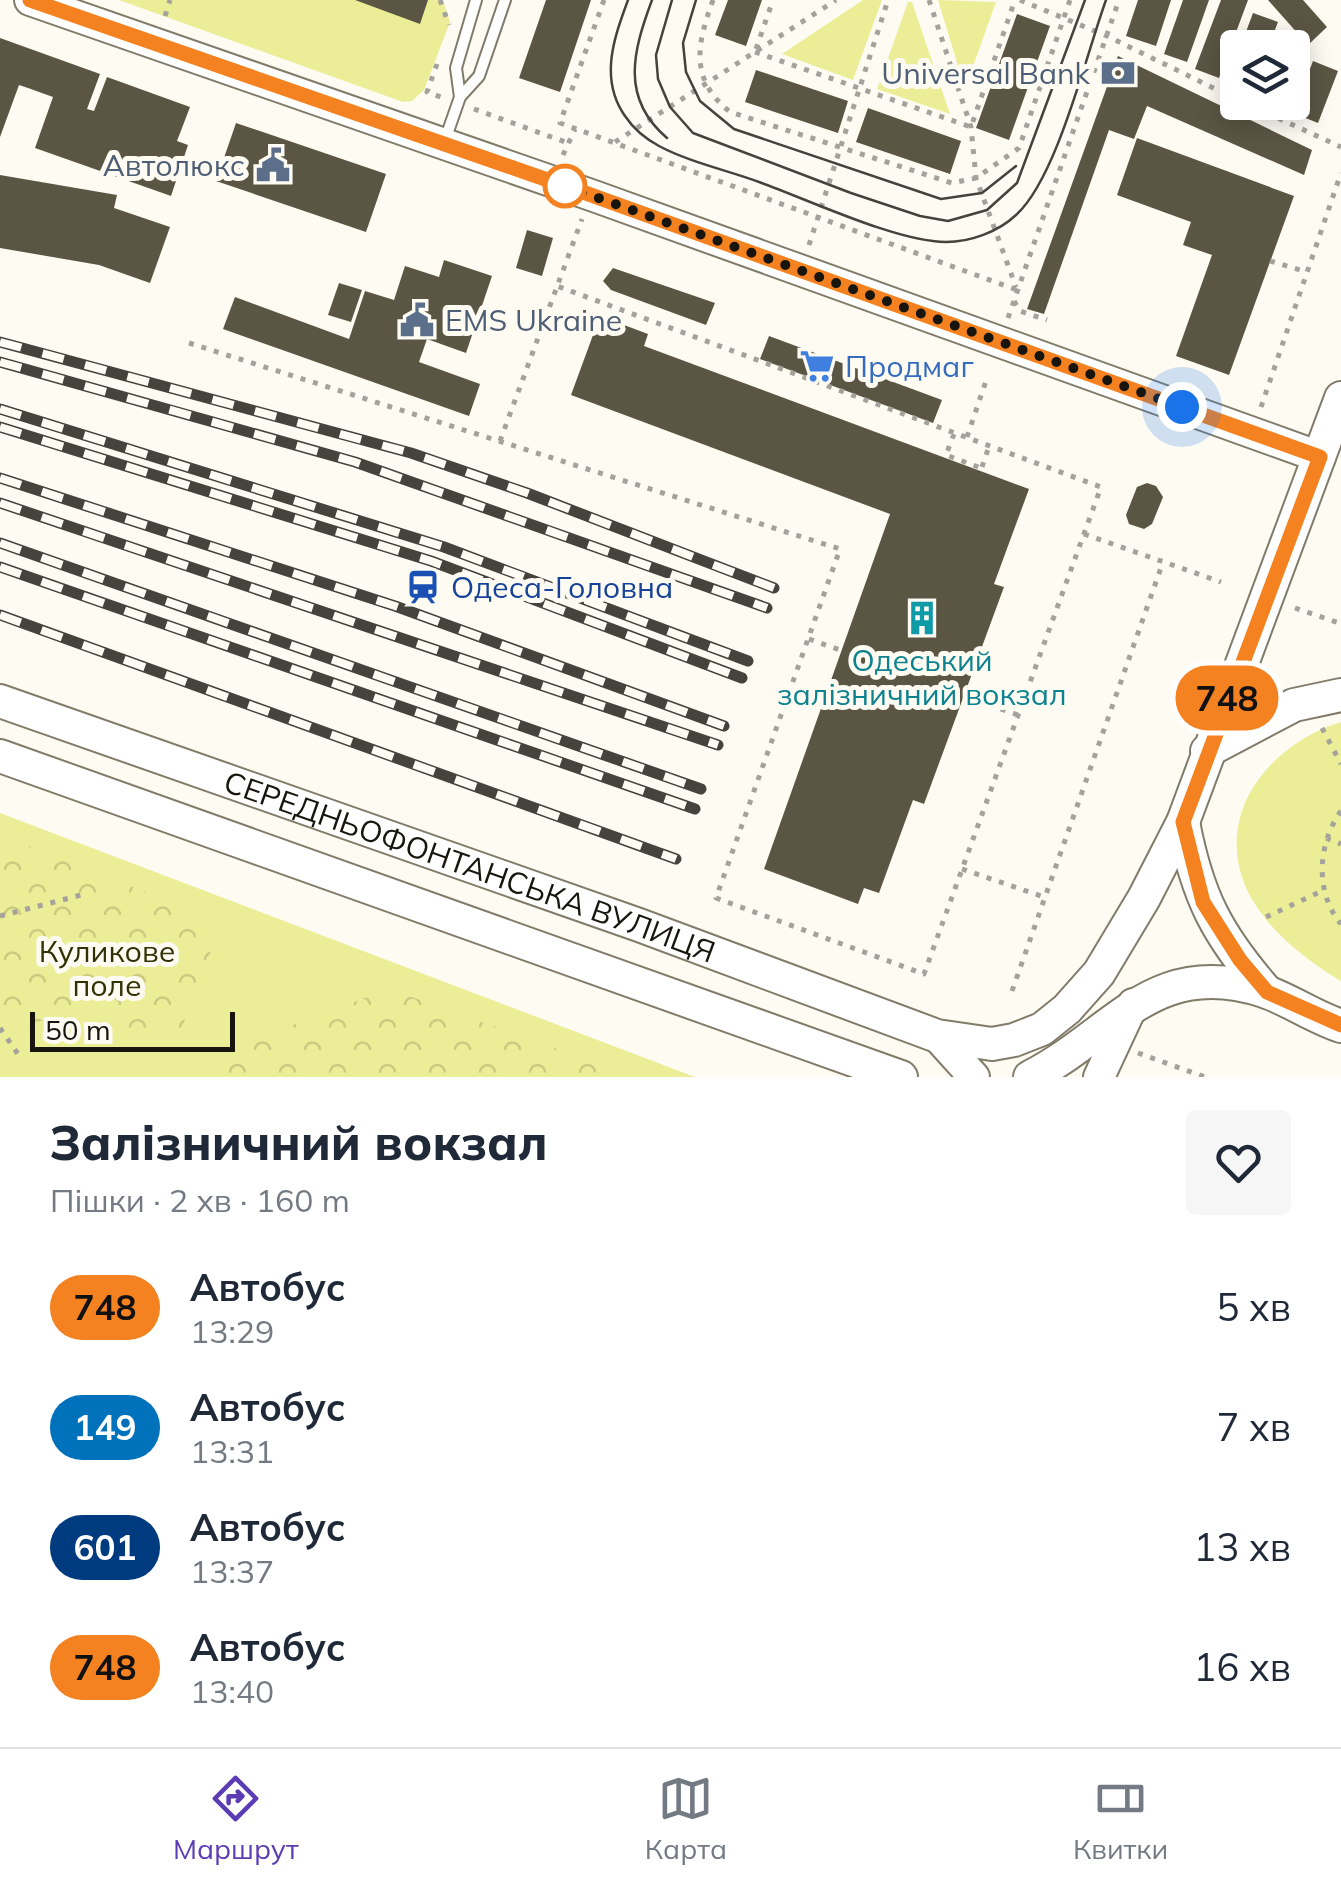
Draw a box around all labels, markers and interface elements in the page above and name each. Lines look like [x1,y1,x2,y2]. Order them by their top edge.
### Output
map controls [1220,30,1310,120]
button: layers [1220,30,1310,120]
place label: Universal Bank [881,54,1091,92]
bank icon: Universal Bank [1099,54,1137,92]
place label: Автолюкс [103,146,245,184]
public building icon: Автолюкс [254,146,292,184]
unlabelled marker [544,165,586,207]
public building icon: EMS Ukraine [398,301,436,339]
place label: EMS Ukraine [445,301,622,339]
supermarket icon: Продмаг [798,347,836,385]
place label: Продмаг [845,347,974,385]
your location [1157,382,1207,432]
station icon: Одеса-Головна [404,568,442,606]
place label: Одеса-Головна [451,568,673,606]
building icon: Одеський залізничний вокзал [903,599,941,637]
place label: Одеський залізничний вокзал [777,641,1067,713]
line badge: 748 [1170,666,1284,730]
text: 748 [1195,676,1259,720]
street label: СЕРЕДНЬОФОНТАНСЬКА ВУЛИЦЯ [219,762,721,971]
park label: Куликове поле [39,932,175,1004]
scale bar [30,1007,235,1052]
text: 50 m [45,1012,111,1047]
button: heart [1186,1110,1291,1215]
text: Залізничний вокзал [50,1112,548,1172]
text: Пішки · 2 хв · 160 m [50,1180,350,1220]
text: Автобус [190,1263,345,1311]
text: 5 хв [1216,1283,1291,1331]
text: 748 [73,1285,137,1329]
text: 13:29 [190,1311,274,1351]
text: Автобус [190,1383,345,1431]
text: 7 хв [1216,1403,1291,1451]
text: 149 [73,1405,137,1449]
text: 13:31 [190,1431,274,1471]
text: Автобус [190,1503,345,1551]
text: 13 хв [1194,1523,1291,1571]
text: 601 [73,1525,137,1569]
text: 13:37 [190,1551,274,1591]
text: Автобус [190,1623,345,1671]
text: 16 хв [1194,1643,1291,1691]
text: 748 [73,1645,137,1689]
text: 13:40 [190,1671,274,1711]
tab: Маршрут [173,1771,299,1866]
tab: Карта [645,1771,727,1866]
tab: Квитки [1073,1771,1168,1866]

